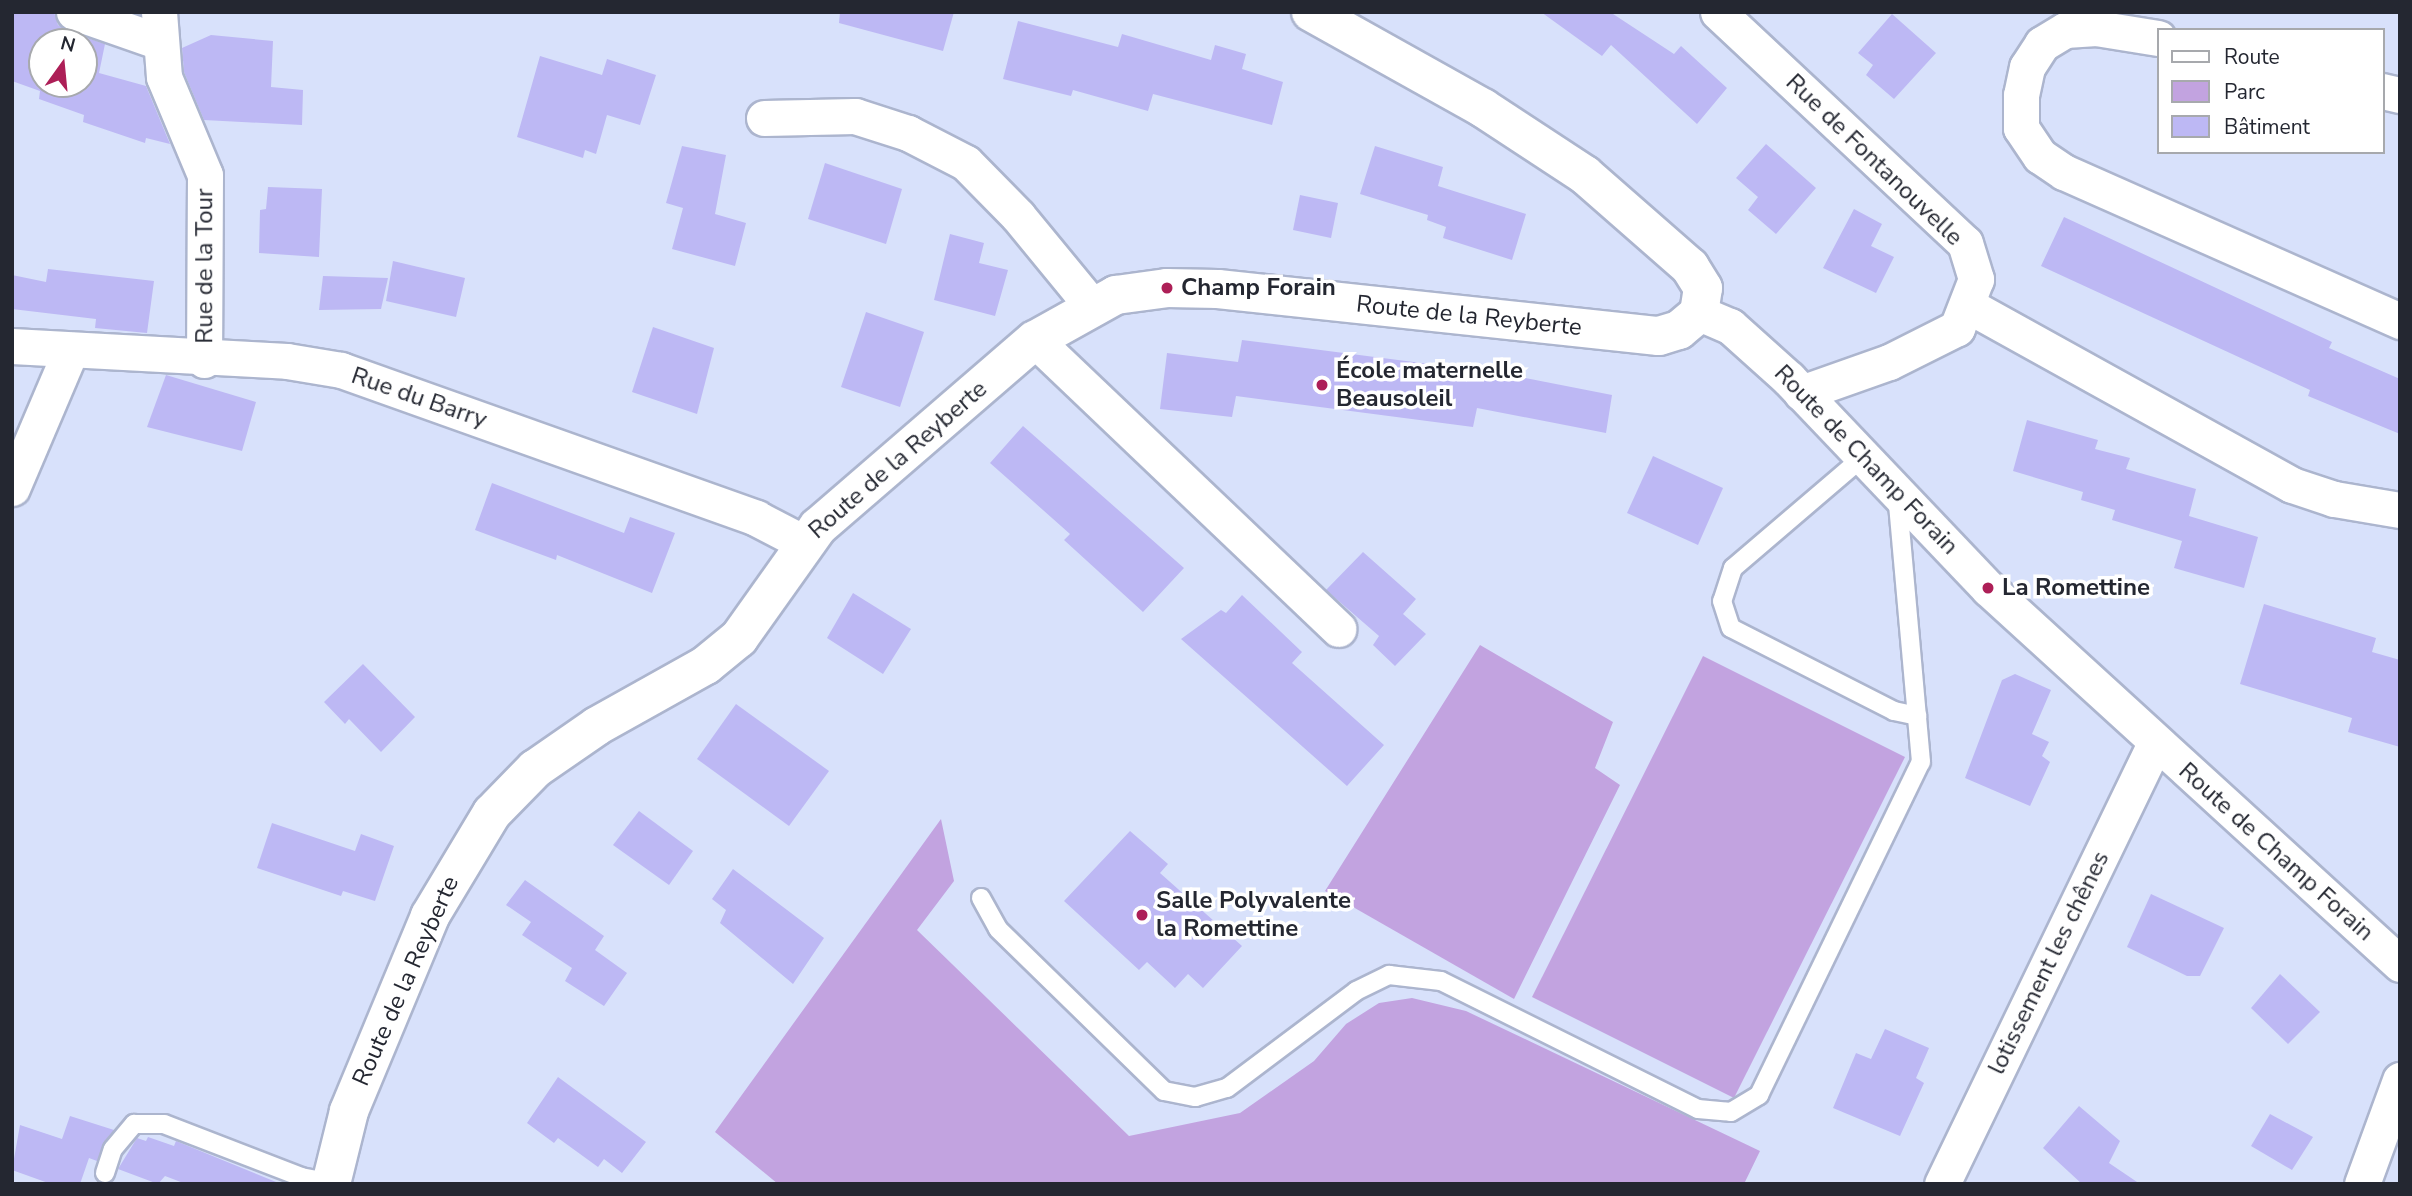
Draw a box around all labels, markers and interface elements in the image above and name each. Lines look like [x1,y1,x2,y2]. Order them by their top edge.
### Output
north arrow [28,28,98,98]
legend [2156,28,2384,154]
text: N [58,30,78,59]
text: Route [2224,43,2280,71]
street label: Rue de Fontanouvelle [1780,68,1968,252]
text: Parc [2224,78,2265,106]
text: Bâtiment [2224,113,2310,141]
street label: Rue de la Tour [191,188,219,344]
place label: Champ Forain [1181,274,1336,302]
marker: Champ Forain [1159,280,1175,296]
street label: Route de la Reyberte [1355,290,1583,342]
place label: École maternelle Beausoleil [1336,357,1523,413]
street label: Route de Champ Forain [1768,359,1964,561]
street label: Rue du Barry [348,361,490,435]
street label: Route de la Reyberte [803,375,993,545]
marker: École maternelle Beausoleil [1314,377,1330,393]
place label: La Romettine [2002,574,2150,602]
marker: La Romettine [1980,580,1996,596]
street label: Route de Champ Forain [2173,757,2379,947]
street label: lotissement les chênes [1982,847,2116,1079]
street label: Route de la Reyberte [347,872,465,1090]
place label: Salle Polyvalente la Romettine [1156,887,1351,943]
marker: Salle Polyvalente la Romettine [1134,907,1150,923]

